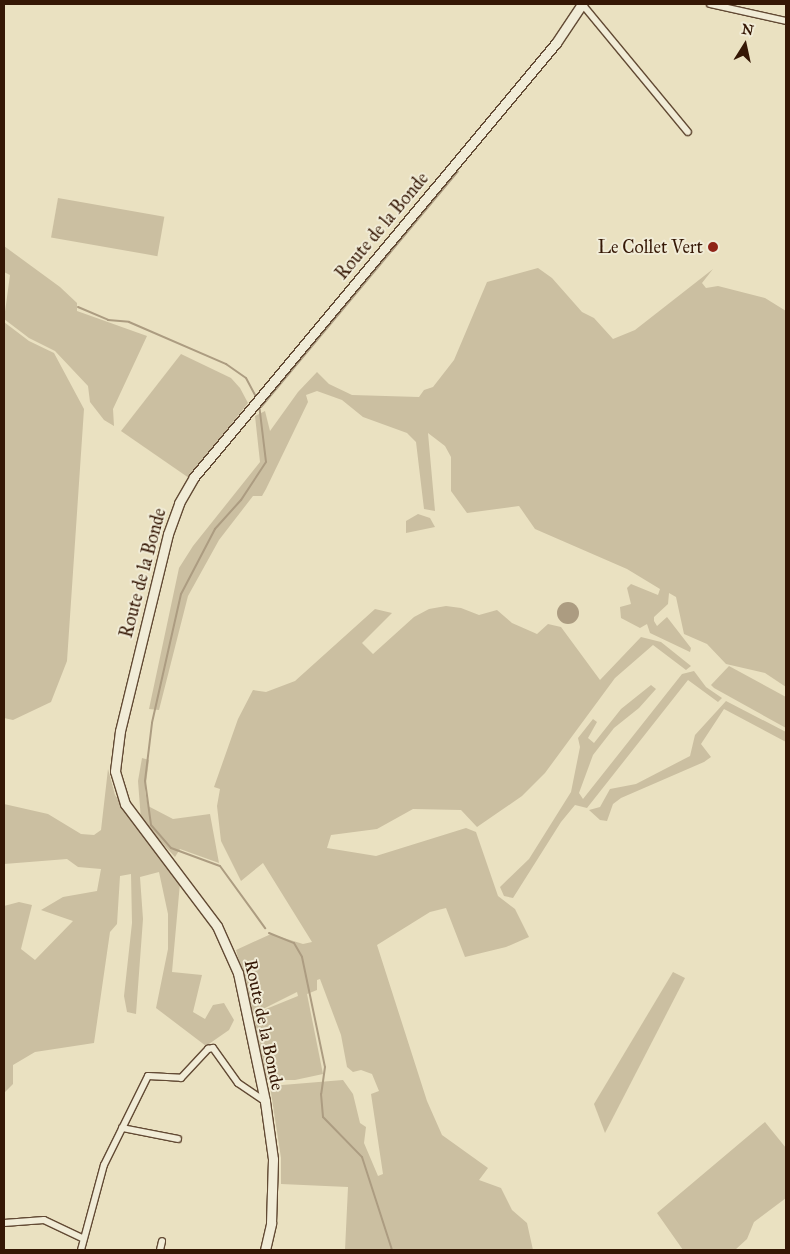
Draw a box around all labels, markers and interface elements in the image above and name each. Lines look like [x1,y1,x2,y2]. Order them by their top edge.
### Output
north arrow [720,20,770,70]
text: N [740,20,755,39]
street label: Route de la Bonde [331,168,433,284]
place label: Le Collet Vert [598,236,703,258]
marker: Le Collet Vert [707,241,719,253]
street label: Route de la Bonde [115,506,171,640]
street label: Route de la Bonde [240,958,288,1092]

